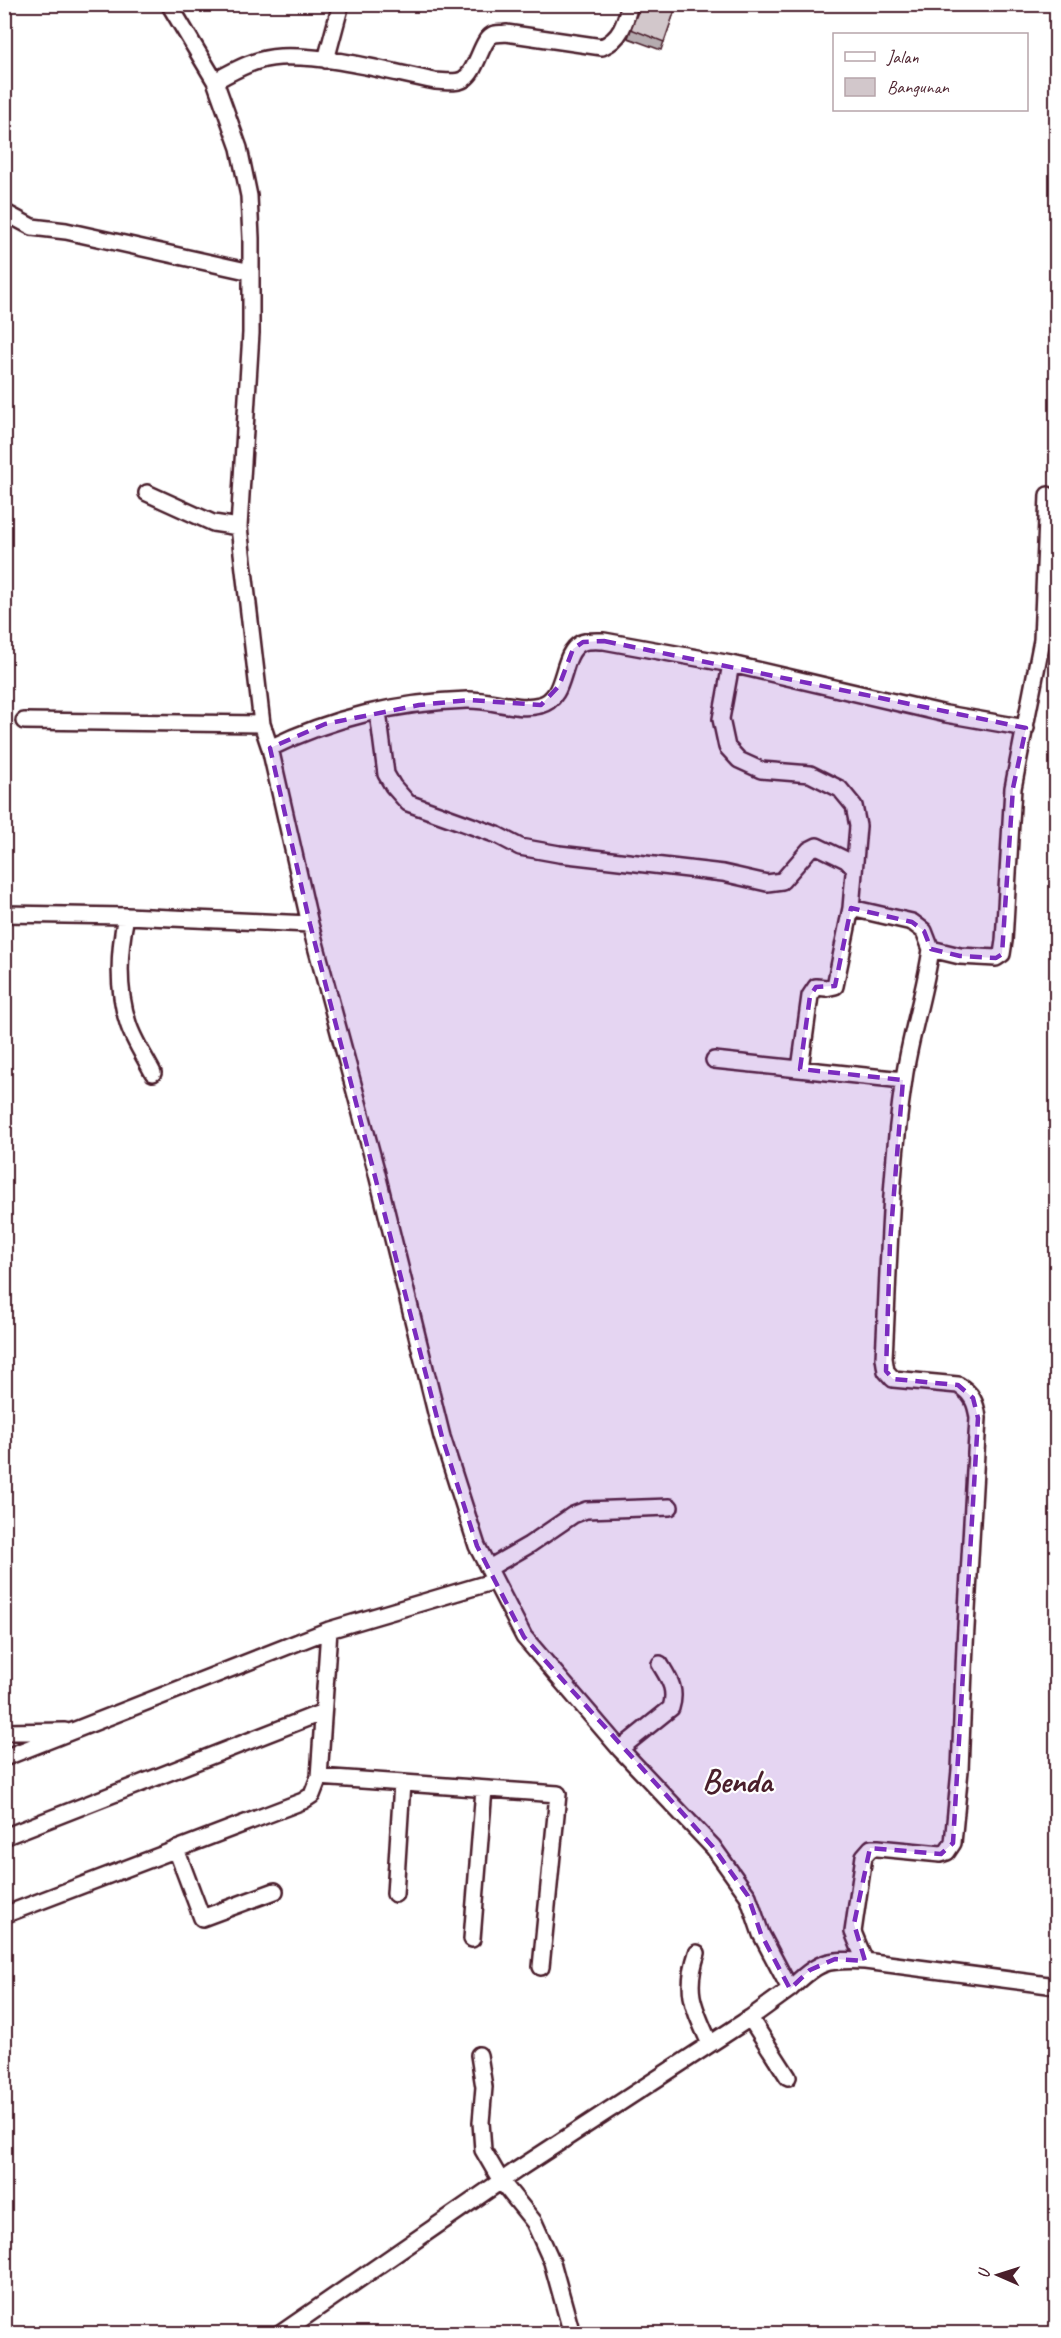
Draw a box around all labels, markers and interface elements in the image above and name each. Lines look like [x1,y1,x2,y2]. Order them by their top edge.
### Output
legend [833,33,1028,111]
text: Jalan [886,46,919,68]
text: Bangunan [887,76,950,98]
district label: Benda [702,1760,775,1802]
north arrow [968,2245,1028,2305]
text: U [974,2267,994,2279]

